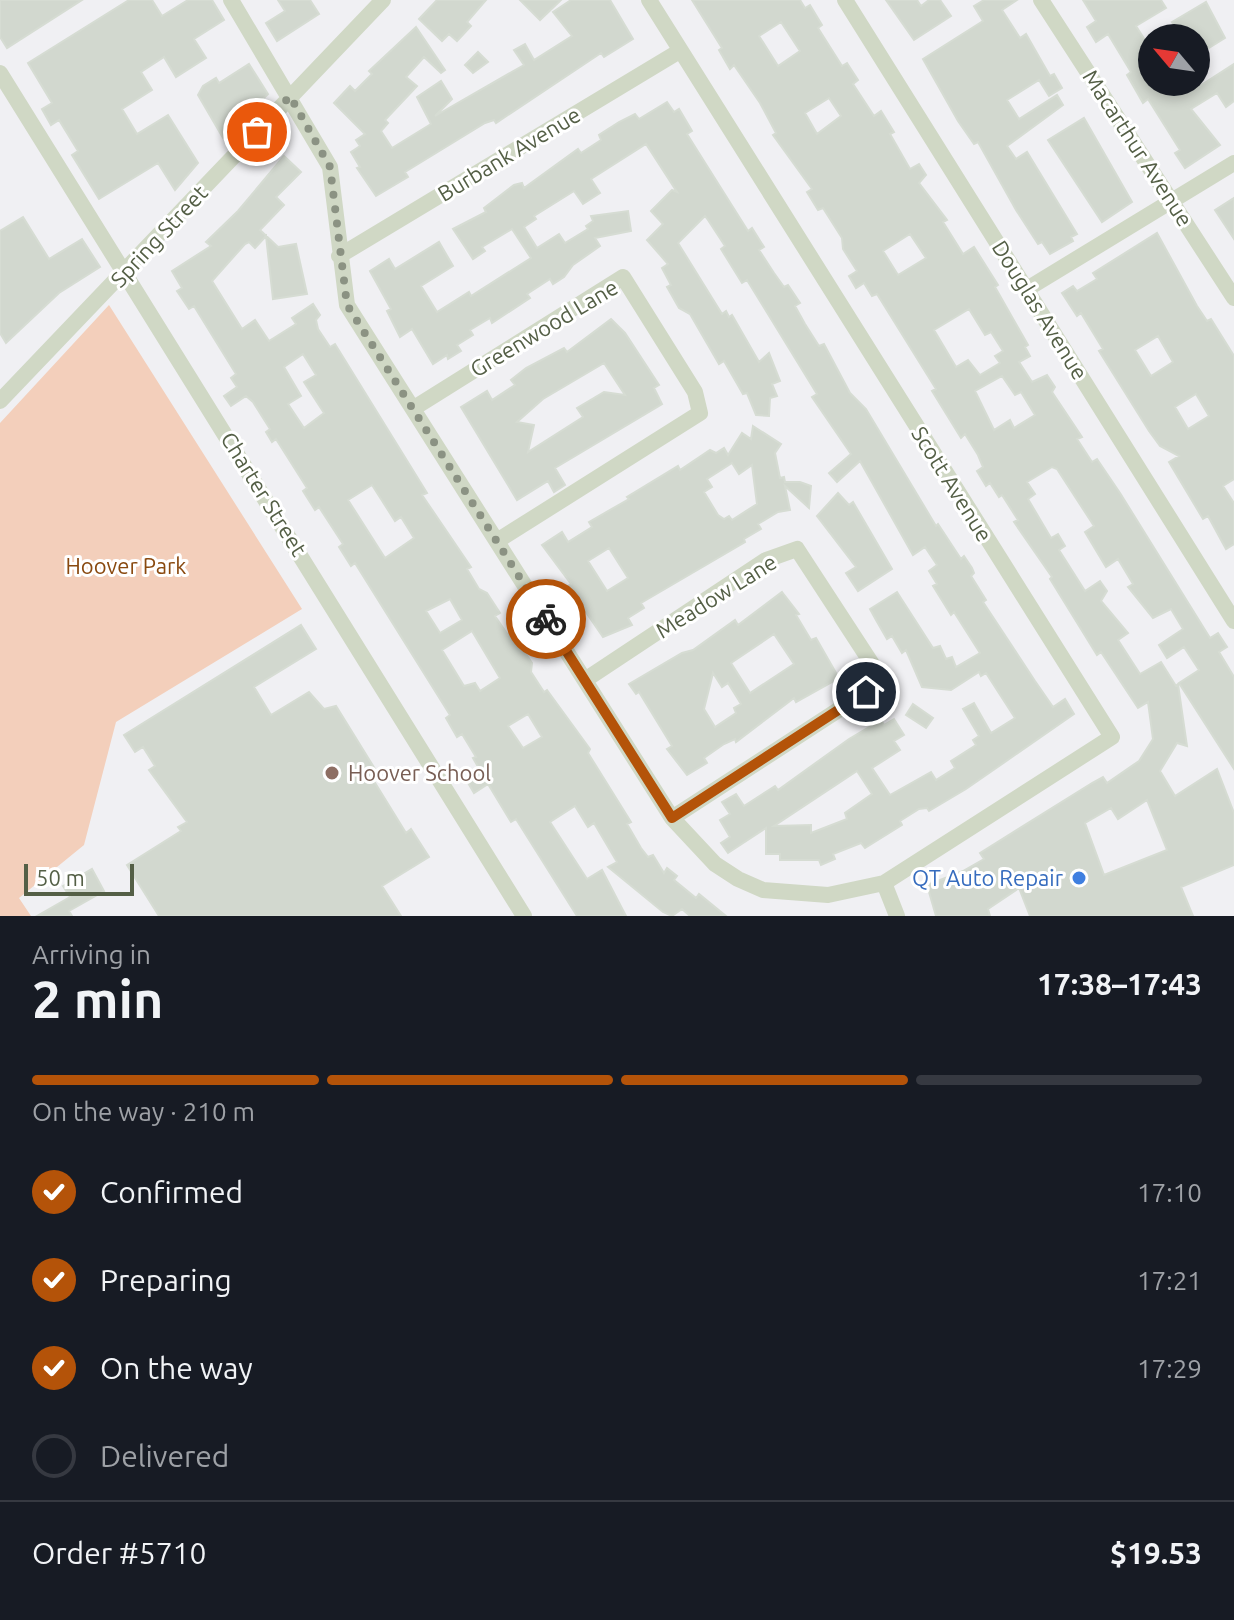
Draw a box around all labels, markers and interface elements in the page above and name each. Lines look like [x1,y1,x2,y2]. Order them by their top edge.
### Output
north arrow [1138,24,1210,96]
map controls [1138,24,1210,96]
street label: Macarthur Avenue [1079,65,1198,231]
pin [223,98,291,166]
street label: Burbank Avenue [433,101,585,206]
icon: bag [235,110,279,154]
street label: Spring Street [105,179,212,292]
street label: Douglas Avenue [988,236,1093,384]
street label: Greenwood Lane [465,274,622,381]
street label: Scott Avenue [907,422,998,546]
street label: Charter Street [216,427,313,561]
street label: Meadow Lane [651,549,781,643]
park label: Hoover Park [66,553,186,578]
courier [506,579,586,659]
icon: bike [524,597,568,641]
pin [832,658,900,726]
icon: home [844,670,888,714]
place label: Hoover School [348,760,491,785]
marker: Hoover School [323,764,341,782]
scale bar [24,860,134,896]
text: 50 m [36,865,85,890]
place label: QT Auto Repair [912,865,1064,890]
marker: QT Auto Repair [1070,869,1088,887]
text: Arriving in [32,940,151,969]
text: 17:38–17:43 [1037,967,1202,1001]
text: 2 min [32,970,163,1028]
text: On the way · 210 m [32,1097,255,1126]
icon: check [32,1170,76,1214]
text: Confirmed [100,1175,243,1209]
text: 17:10 [1137,1178,1202,1207]
icon: check [32,1258,76,1302]
text: Preparing [100,1263,232,1297]
text: 17:21 [1137,1266,1202,1295]
icon: check [32,1346,76,1390]
text: On the way [100,1351,253,1385]
text: 17:29 [1137,1354,1202,1383]
text: Delivered [100,1439,229,1473]
text: Order #5710 [32,1536,206,1570]
text: $19.53 [1110,1536,1202,1570]

